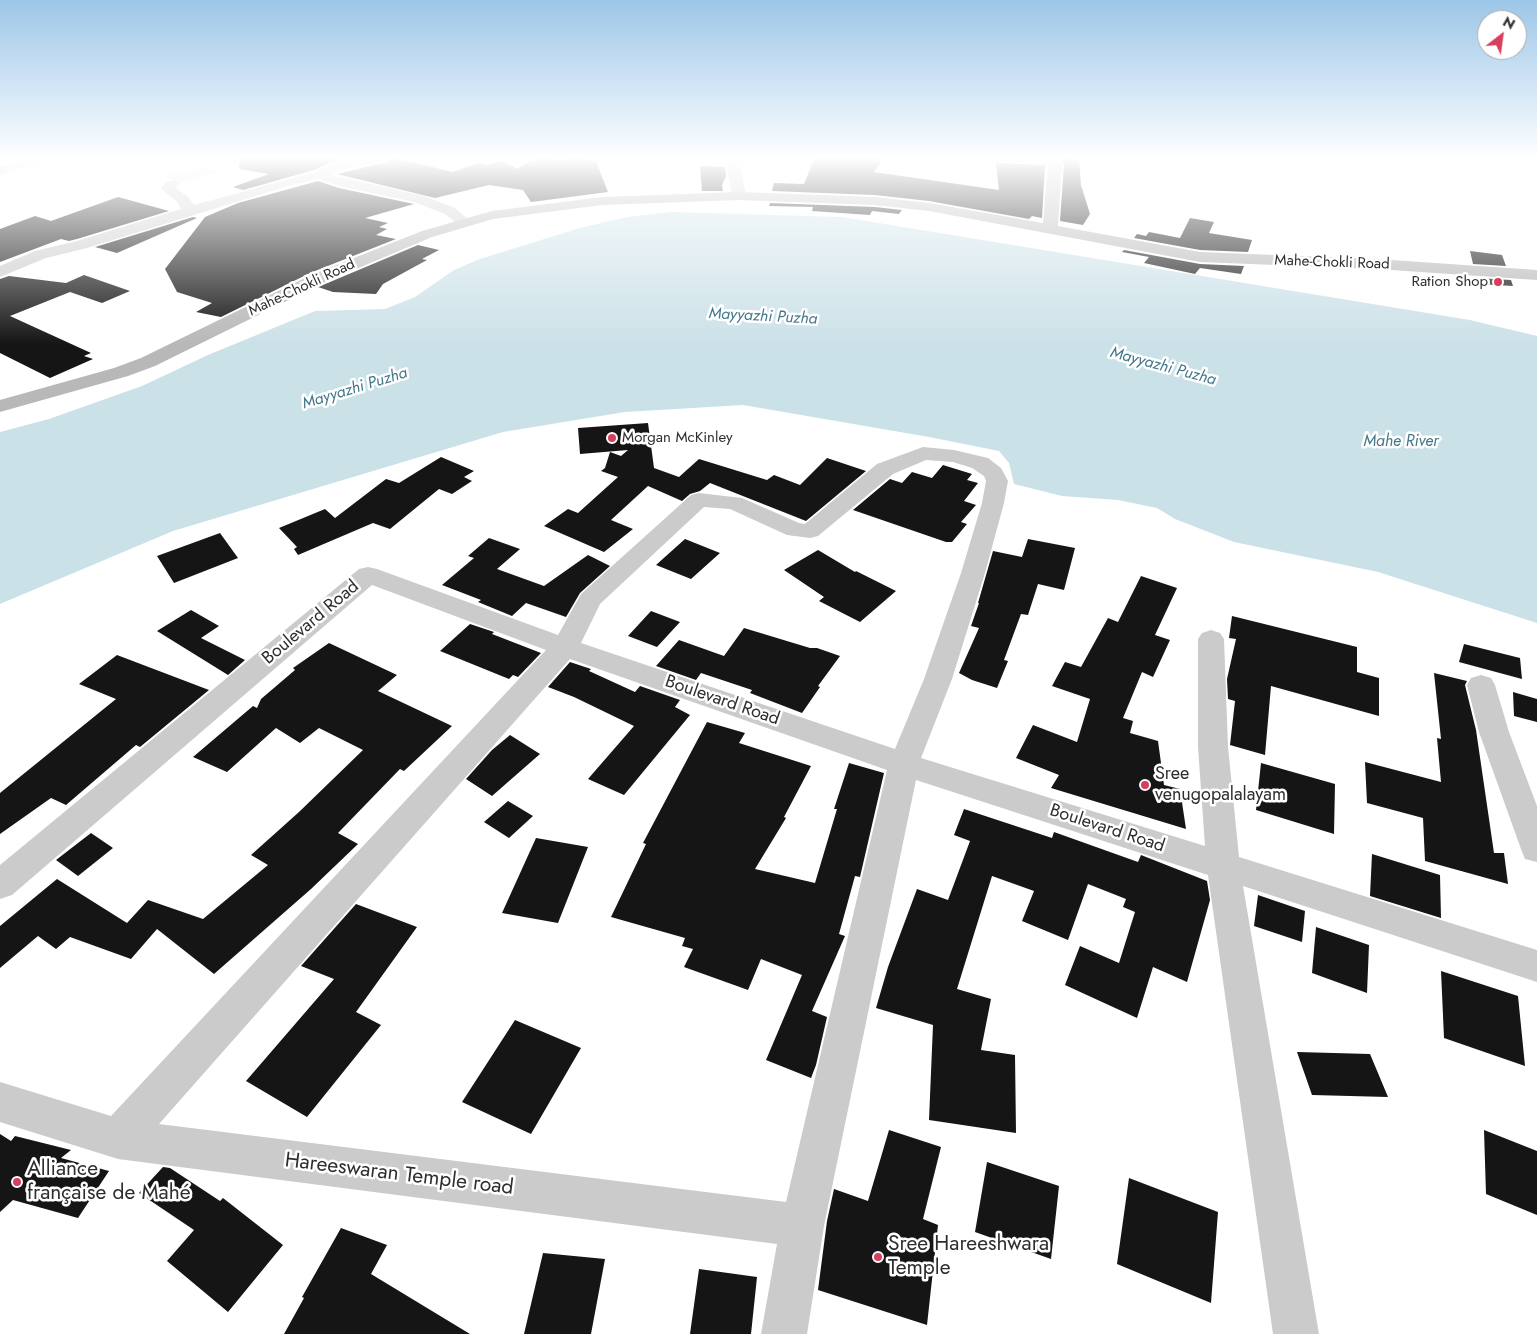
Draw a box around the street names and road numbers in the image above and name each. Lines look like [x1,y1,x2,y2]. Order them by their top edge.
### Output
street label: Mahe-Chokli Road [1274,252,1390,274]
street label: Mahe-Chokli Road [246,255,358,321]
street label: Boulevard Road [258,576,364,670]
street label: Boulevard Road [662,671,782,731]
street label: Boulevard Road [1047,800,1167,858]
street label: Hareeswaran Temple road [283,1148,515,1202]

